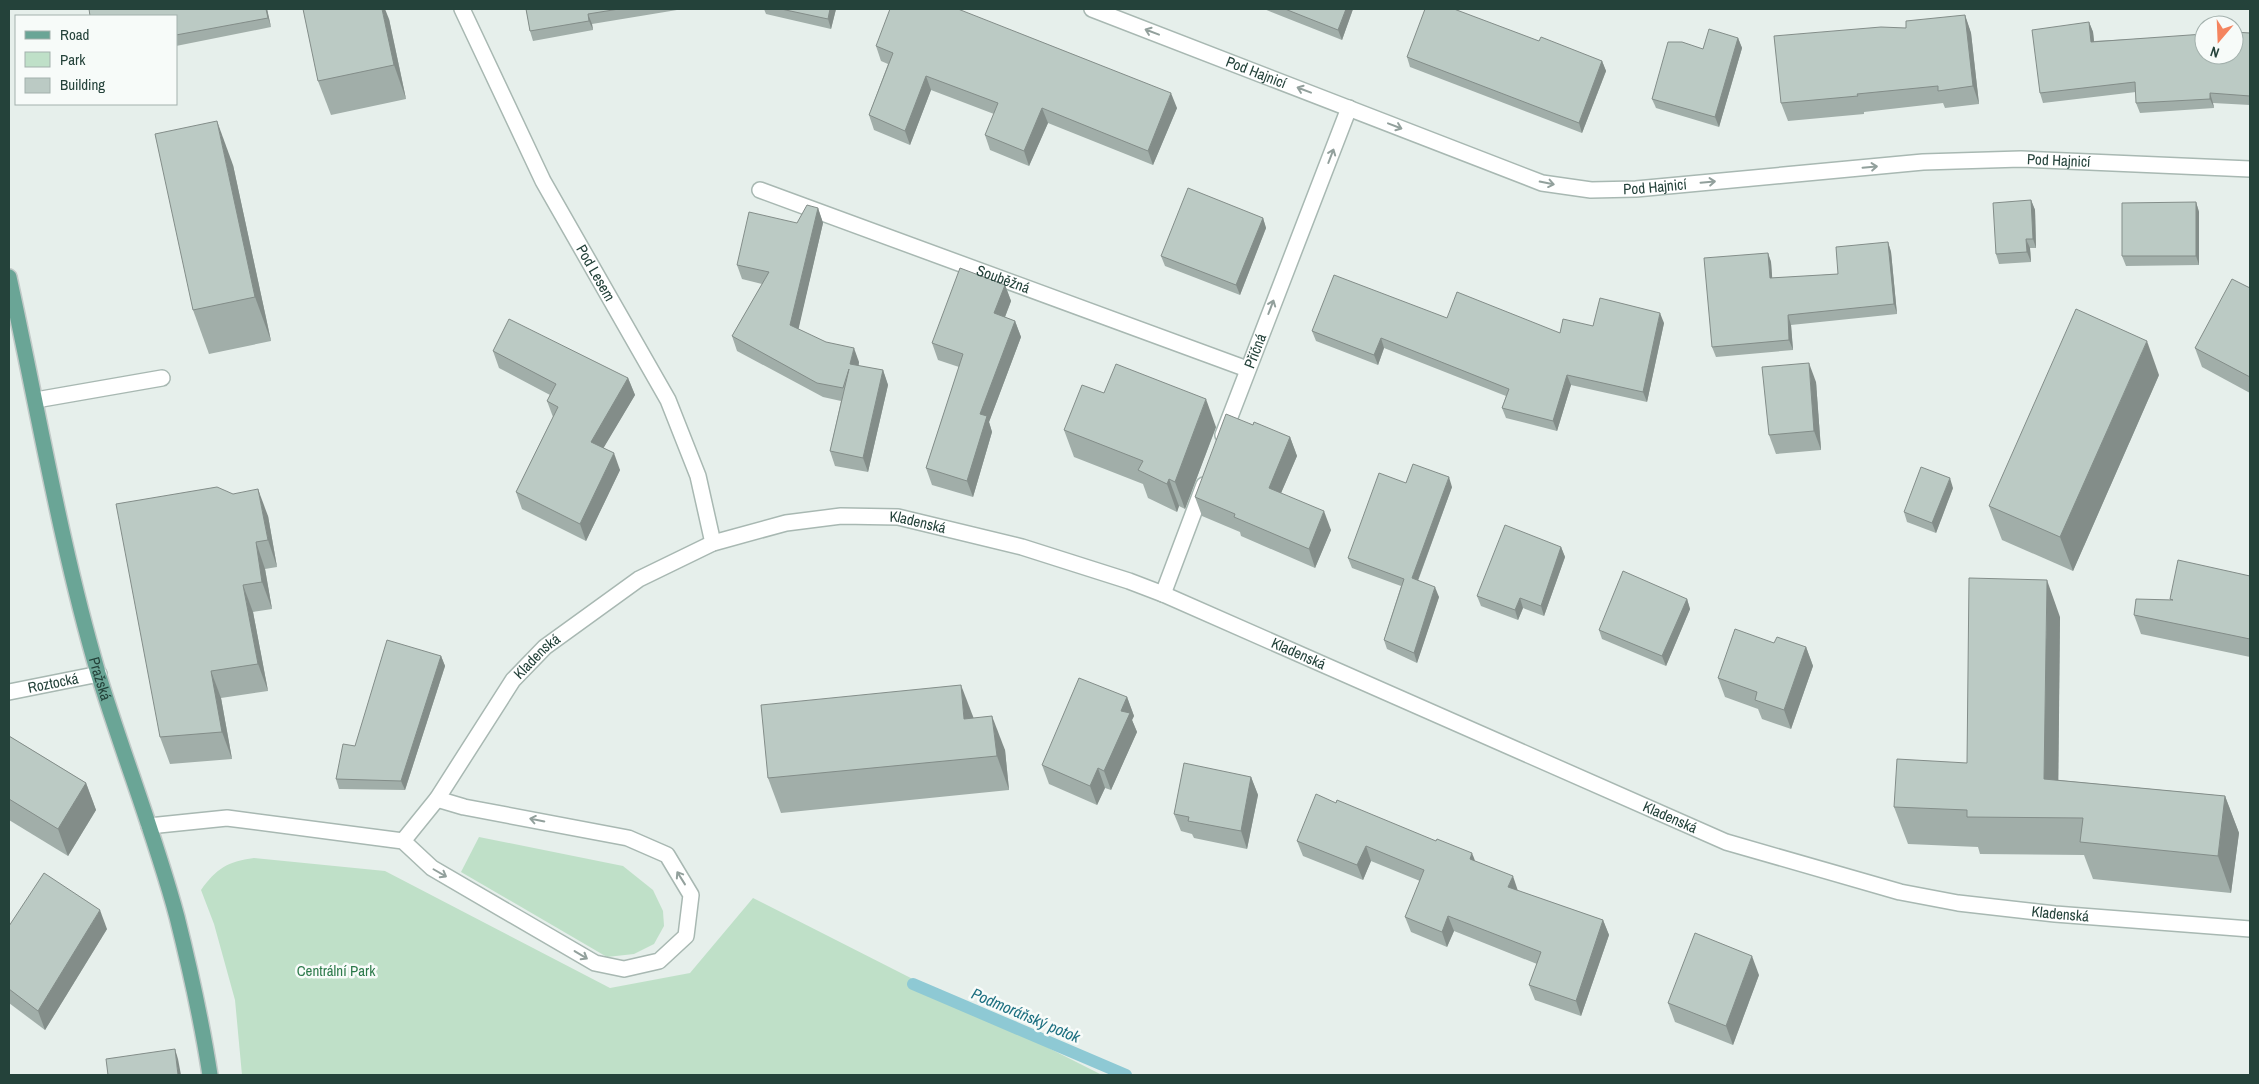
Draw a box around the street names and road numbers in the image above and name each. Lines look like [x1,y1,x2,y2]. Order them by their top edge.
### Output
street label: Pod Hajnicí [1223,51,1290,93]
street label: Pod Hajnicí [2026,148,2092,172]
street label: Pod Hajnicí [1623,173,1688,199]
street label: Pod Lesem [571,240,620,305]
street label: Souběžná [974,259,1033,298]
street label: Příčná [1239,330,1271,371]
street label: Kladenská [889,506,948,538]
street label: Kladenská [509,628,564,683]
street label: Kladenská [1268,632,1329,675]
street label: Pražská [84,654,117,703]
street label: Roztocká [26,667,80,698]
street label: Kladenská [1640,796,1701,838]
street label: Kladenská [2030,900,2090,927]

